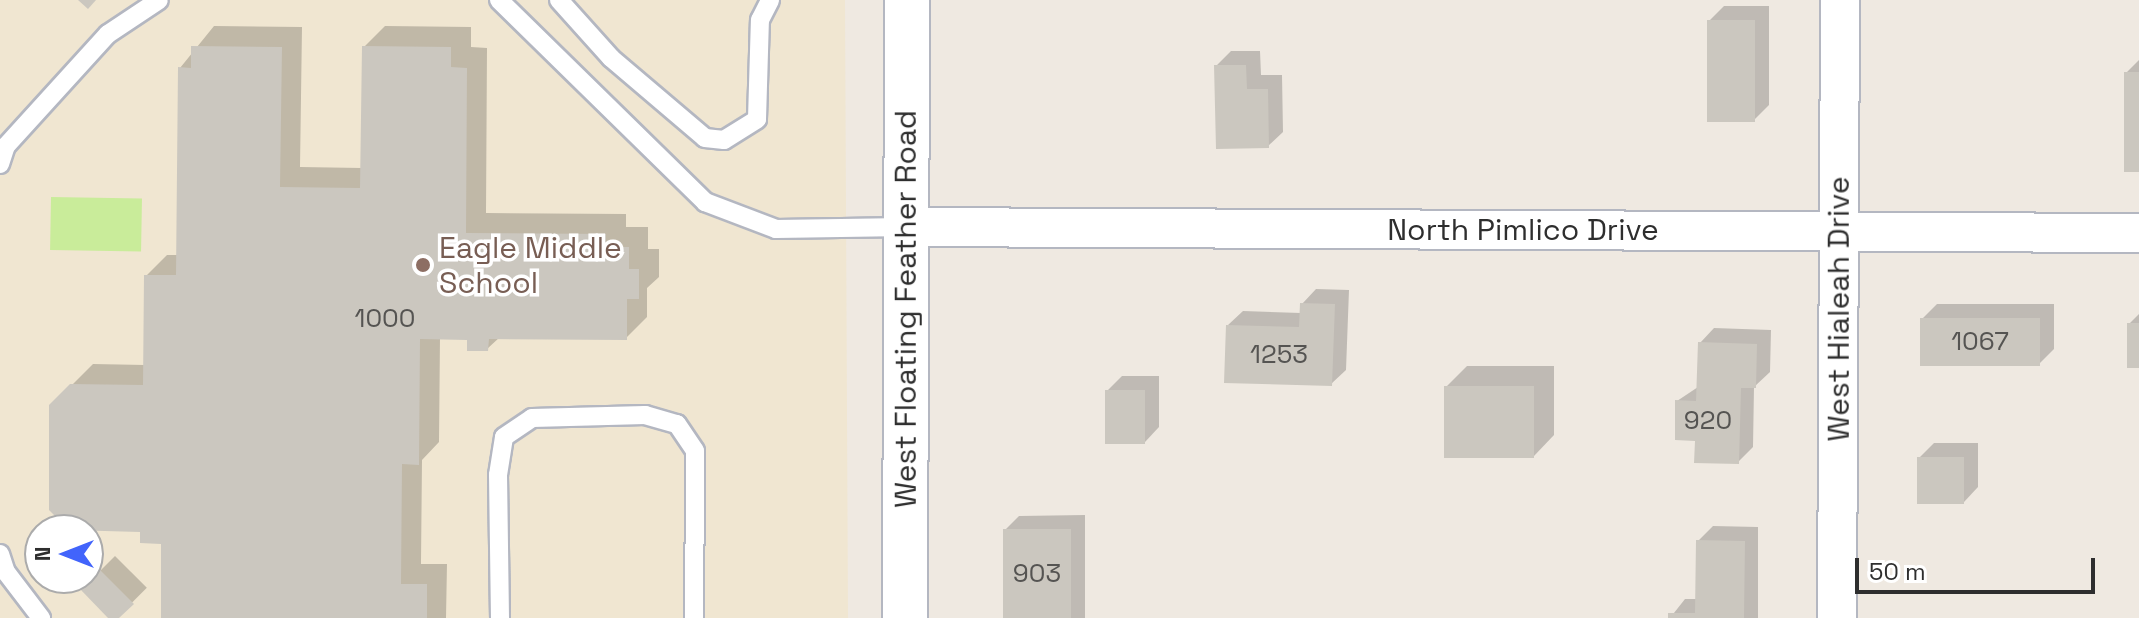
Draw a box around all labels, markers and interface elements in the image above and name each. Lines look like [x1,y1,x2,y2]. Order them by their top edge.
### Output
street label: West Floating Feather Road [888,110,924,508]
street label: West Hialeah Drive [1821,176,1857,442]
street label: North Pimlico Drive [1387,212,1659,248]
place label: Eagle Middle School [439,230,622,300]
marker: Eagle Middle School [414,256,432,274]
house number: 1000 [355,303,415,335]
house number: 1067 [1951,326,2009,358]
house number: 1253 [1250,339,1308,371]
house number: 920 [1684,405,1732,437]
north arrow [24,514,104,594]
scale bar [1859,542,2099,592]
text: N [28,547,56,561]
text: 50 m [1869,556,1926,587]
house number: 903 [1013,558,1061,590]

